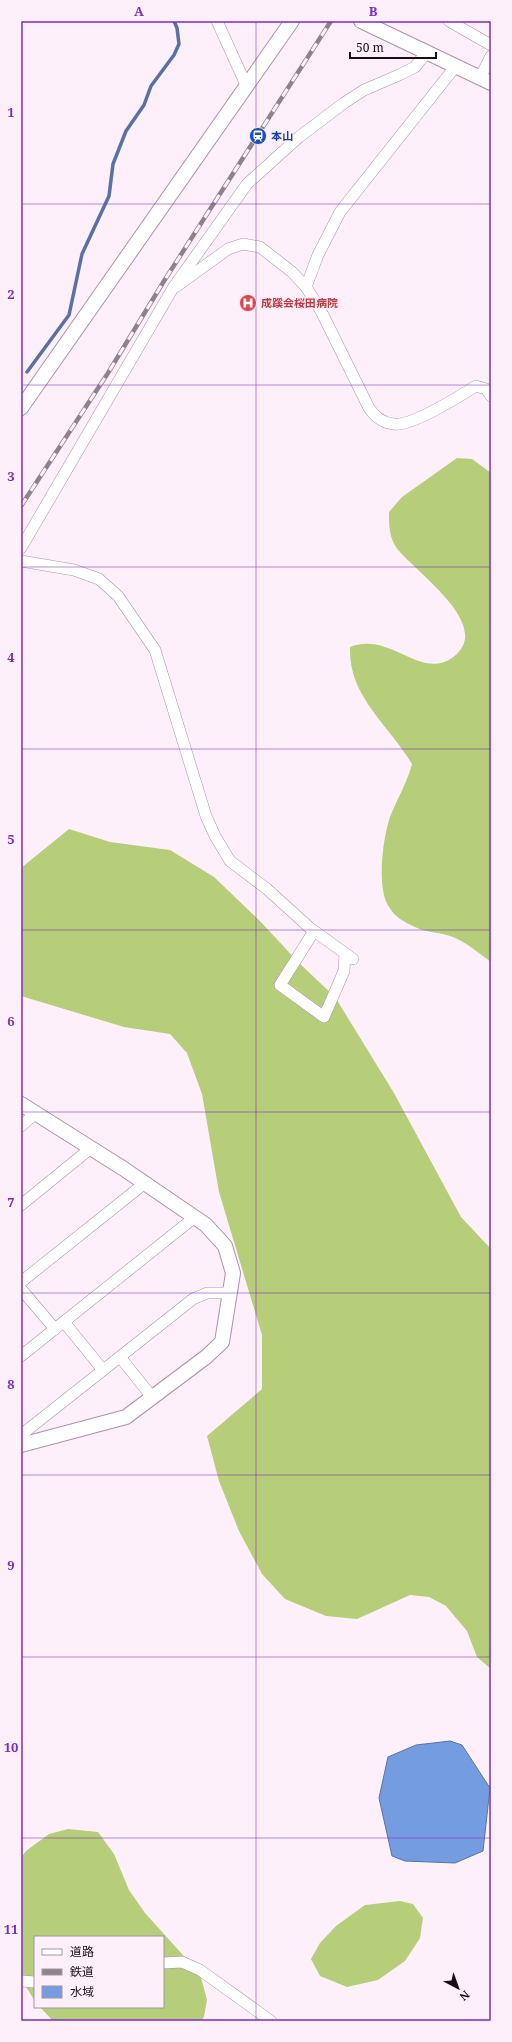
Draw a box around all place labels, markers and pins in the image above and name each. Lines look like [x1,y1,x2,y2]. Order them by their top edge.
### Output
station icon: 本山 [248,126,268,146]
place label: 本山 [271,128,293,143]
hospital icon: 成蹊会桜田病院 [238,293,258,313]
place label: 成蹊会桜田病院 [261,295,338,310]

